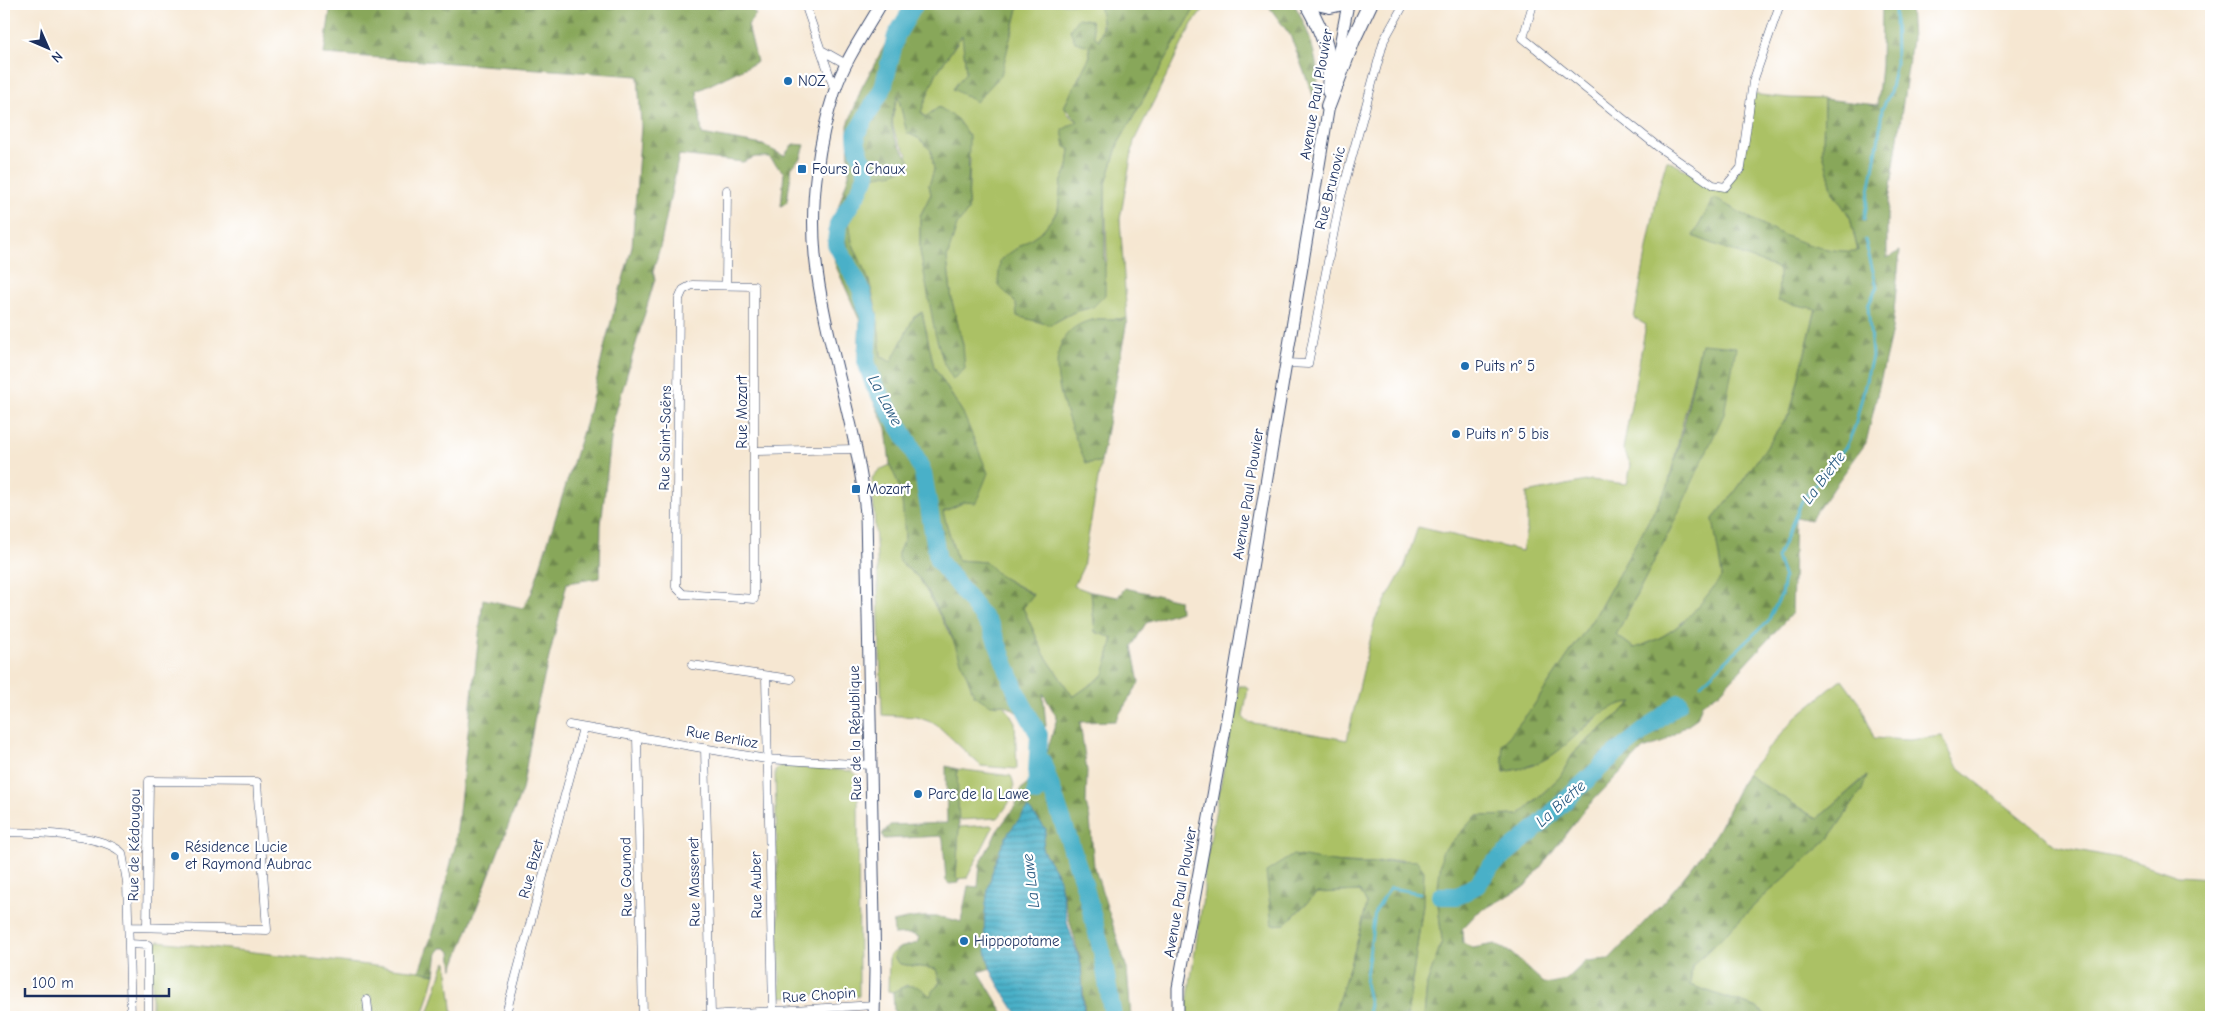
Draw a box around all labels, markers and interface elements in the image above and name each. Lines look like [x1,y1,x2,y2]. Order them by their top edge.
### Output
north arrow [22,22,72,72]
street label: Avenue Paul Plouvier [1296,27,1336,161]
text: N [48,48,66,66]
place label: NOZ [798,72,826,90]
marker: NOZ [782,75,794,87]
street label: Rue Brunovic [1311,145,1349,231]
place label: Fours à Chaux [812,160,906,178]
marker: Fours à Chaux [796,163,808,175]
place label: Puits n° 5 [1475,357,1535,375]
marker: Puits n° 5 [1459,360,1471,372]
water label: La Lawe [864,372,906,429]
street label: Rue Mozart [733,375,751,449]
street label: Rue Saint-Saëns [655,385,675,491]
place label: Puits n° 5 bis [1466,425,1549,443]
street label: Avenue Paul Plouvier [1229,427,1267,561]
marker: Puits n° 5 bis [1450,428,1462,440]
water label: La Biette [1798,448,1849,507]
place label: Mozart [866,480,911,498]
marker: Mozart [850,483,862,495]
street label: Rue de la République [845,665,865,801]
street label: Rue Berlioz [685,722,760,752]
water label: La Biette [1532,777,1589,831]
place label: Parc de la Lawe [928,785,1029,803]
marker: Parc de la Lawe [912,788,924,800]
street label: Rue de Kédougou [124,789,144,901]
street label: Avenue Paul Plouvier [1160,825,1200,959]
street label: Rue Massenet [684,836,704,927]
street label: Rue Bizet [515,837,548,900]
street label: Rue Gounod [616,837,636,917]
place label: Résidence Lucie et Raymond Aubrac [185,838,312,873]
marker: Résidence Lucie et Raymond Aubrac [169,850,181,862]
street label: Rue Auber [746,851,766,919]
water label: La Lawe [1019,852,1043,909]
place label: Hippopotame [974,932,1060,950]
marker: Hippopotame [958,935,970,947]
scale bar [25,966,169,998]
text: 100 m [32,974,74,992]
street label: Rue Chopin [781,983,857,1007]

